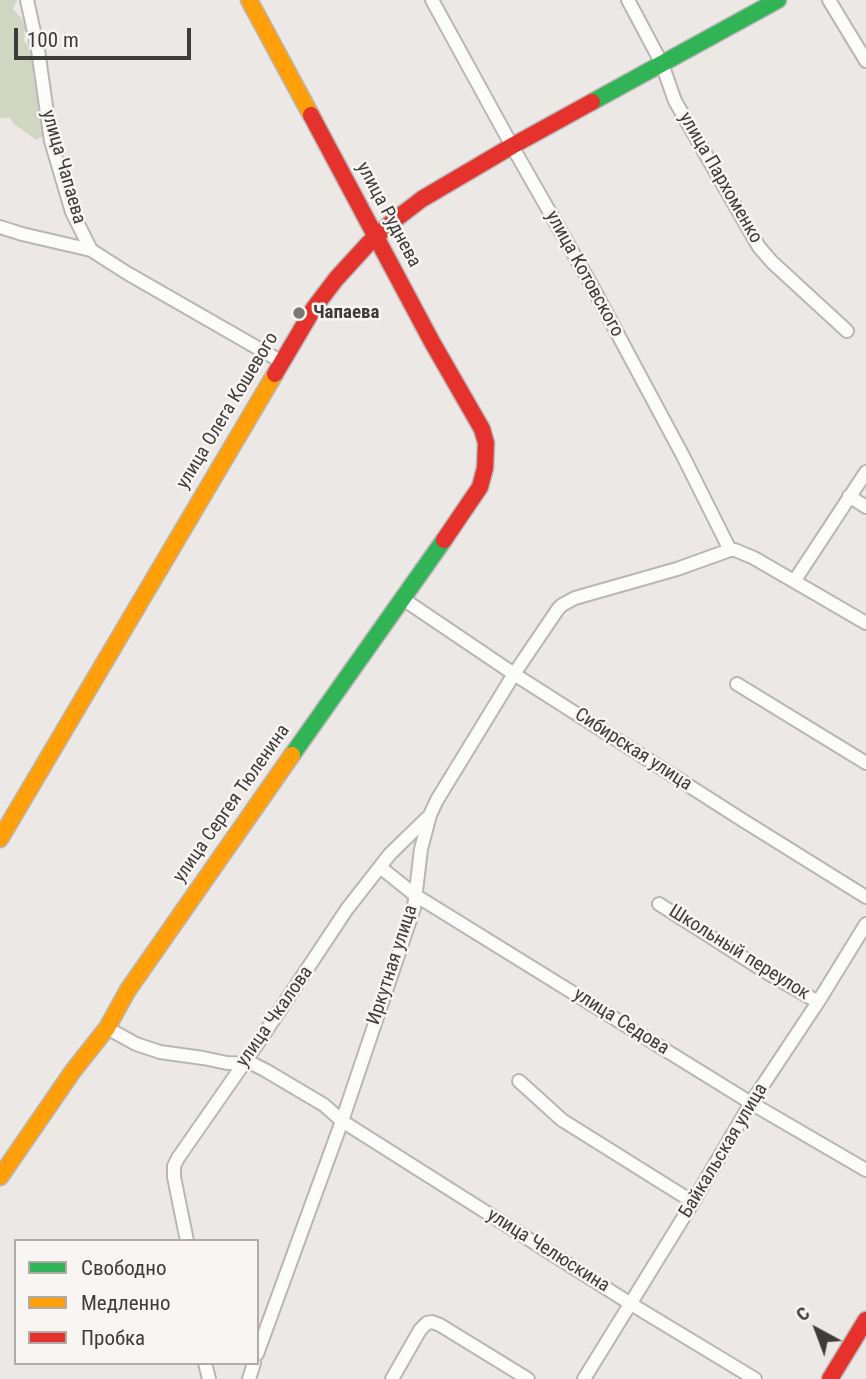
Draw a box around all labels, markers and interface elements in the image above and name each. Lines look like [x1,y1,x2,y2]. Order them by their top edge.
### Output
scale bar [18,14,194,58]
text: 100 m [27,28,79,52]
street label: улица Чапаева [36,108,90,226]
street label: улица Пархоменко [673,108,767,248]
street label: улица Руднева [351,159,425,271]
street label: улица Котовского [540,207,628,341]
place label: Чапаева [313,302,380,324]
marker: Чапаева [291,305,307,321]
street label: улица Олега Кошевого [172,329,284,493]
street label: Сибирская улица [570,704,696,796]
street label: улица Сергея Тюленина [169,721,295,887]
street label: Школьный переулок [664,900,814,1006]
street label: Иркутная улица [363,902,423,1028]
street label: улица Чкалова [232,962,318,1072]
street label: улица Седова [569,984,673,1060]
street label: Байкальская улица [675,1080,773,1222]
street label: улица Челюскина [483,1204,613,1298]
legend [14,1239,259,1365]
text: Свободно [81,1256,167,1280]
text: Медленно [81,1291,170,1315]
north arrow [782,1295,852,1365]
text: С [791,1302,815,1326]
text: Пробка [81,1326,145,1350]

